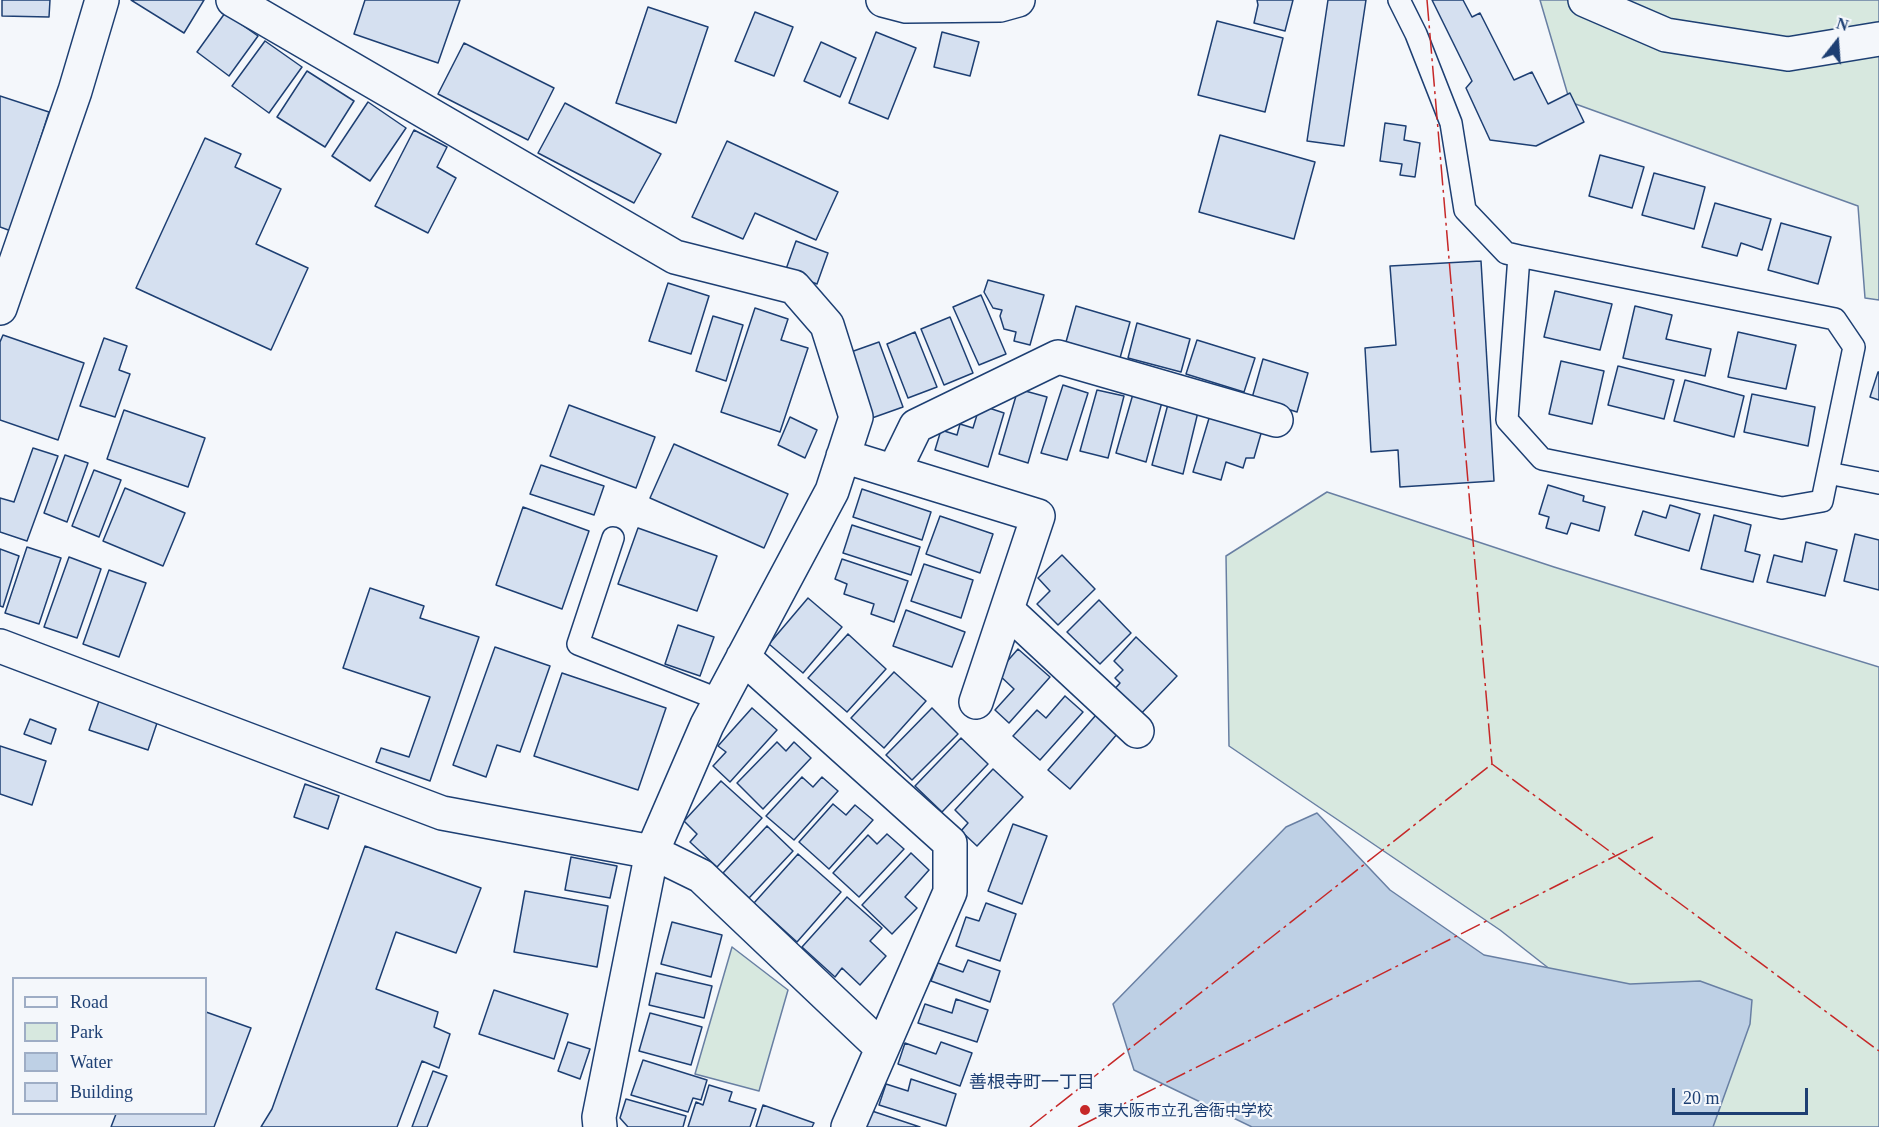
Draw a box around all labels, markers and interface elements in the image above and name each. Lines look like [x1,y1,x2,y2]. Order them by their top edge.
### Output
north arrow [1807,12,1867,72]
text: N [1834,14,1850,34]
legend [12,977,207,1115]
text: Road [70,992,108,1012]
text: Park [70,1022,103,1042]
text: Water [70,1052,113,1072]
district label: 善根寺町一丁目 [969,1070,1095,1092]
scale bar [1675,1076,1812,1114]
text: Building [70,1082,133,1102]
text: 20 m [1683,1088,1720,1108]
place label: 東大阪市立孔舎衙中学校 [1097,1100,1273,1120]
marker: 東大阪市立孔舎衙中学校 [1078,1103,1092,1117]

